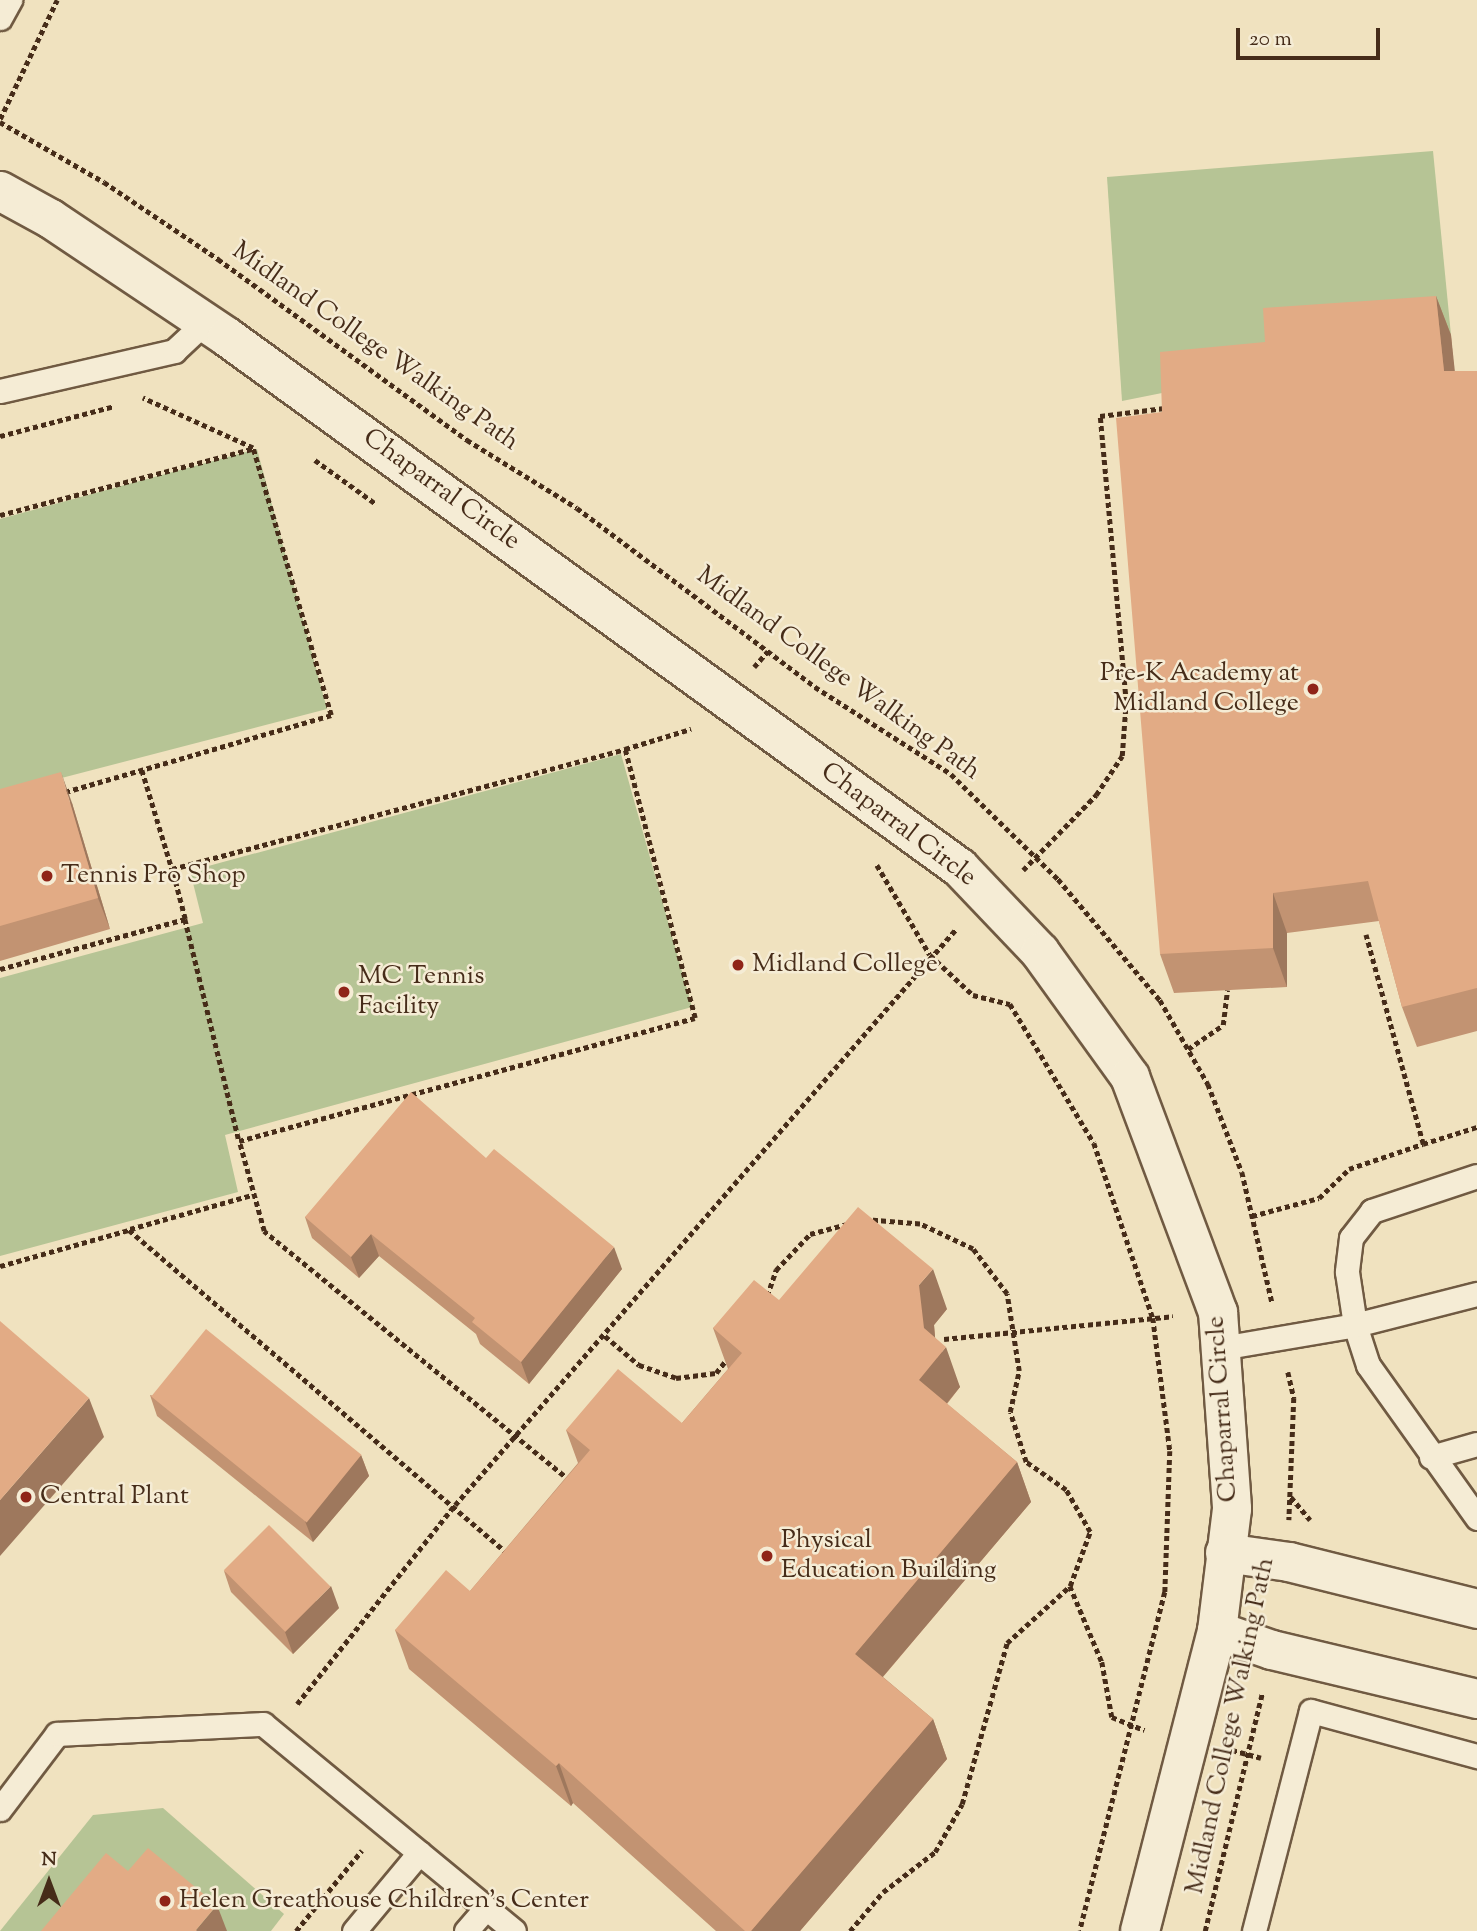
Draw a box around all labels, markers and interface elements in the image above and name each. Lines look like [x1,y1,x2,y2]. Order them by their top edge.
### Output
scale bar [1239,14,1382,58]
text: 20 m [1249,25,1292,55]
street label: Midland College Walking Path [225,236,525,458]
street label: Chaparral Circle [356,423,526,557]
street label: Midland College Walking Path [690,561,986,787]
place label: Pre-K Academy at Midland College [1100,658,1299,720]
marker: Pre-K Academy at Midland College [1305,681,1321,697]
street label: Chaparral Circle [814,756,982,894]
place label: Tennis Pro Shop [61,860,246,892]
marker: Tennis Pro Shop [39,868,55,884]
place label: Midland College [752,949,938,981]
marker: Midland College [730,957,746,973]
place label: MC Tennis Facility [358,961,484,1023]
marker: MC Tennis Facility [336,984,352,1000]
street label: Chaparral Circle [1201,1315,1245,1503]
place label: Central Plant [40,1481,189,1513]
marker: Central Plant [18,1489,34,1505]
place label: Physical Education Building [781,1525,996,1586]
marker: Physical Education Building [759,1548,775,1564]
street label: Midland College Walking Path [1180,1555,1282,1897]
north arrow [14,1847,84,1917]
text: N [41,1847,57,1874]
place label: Helen Greathouse Children's Center [179,1885,589,1917]
marker: Helen Greathouse Children's Center [157,1893,173,1909]

